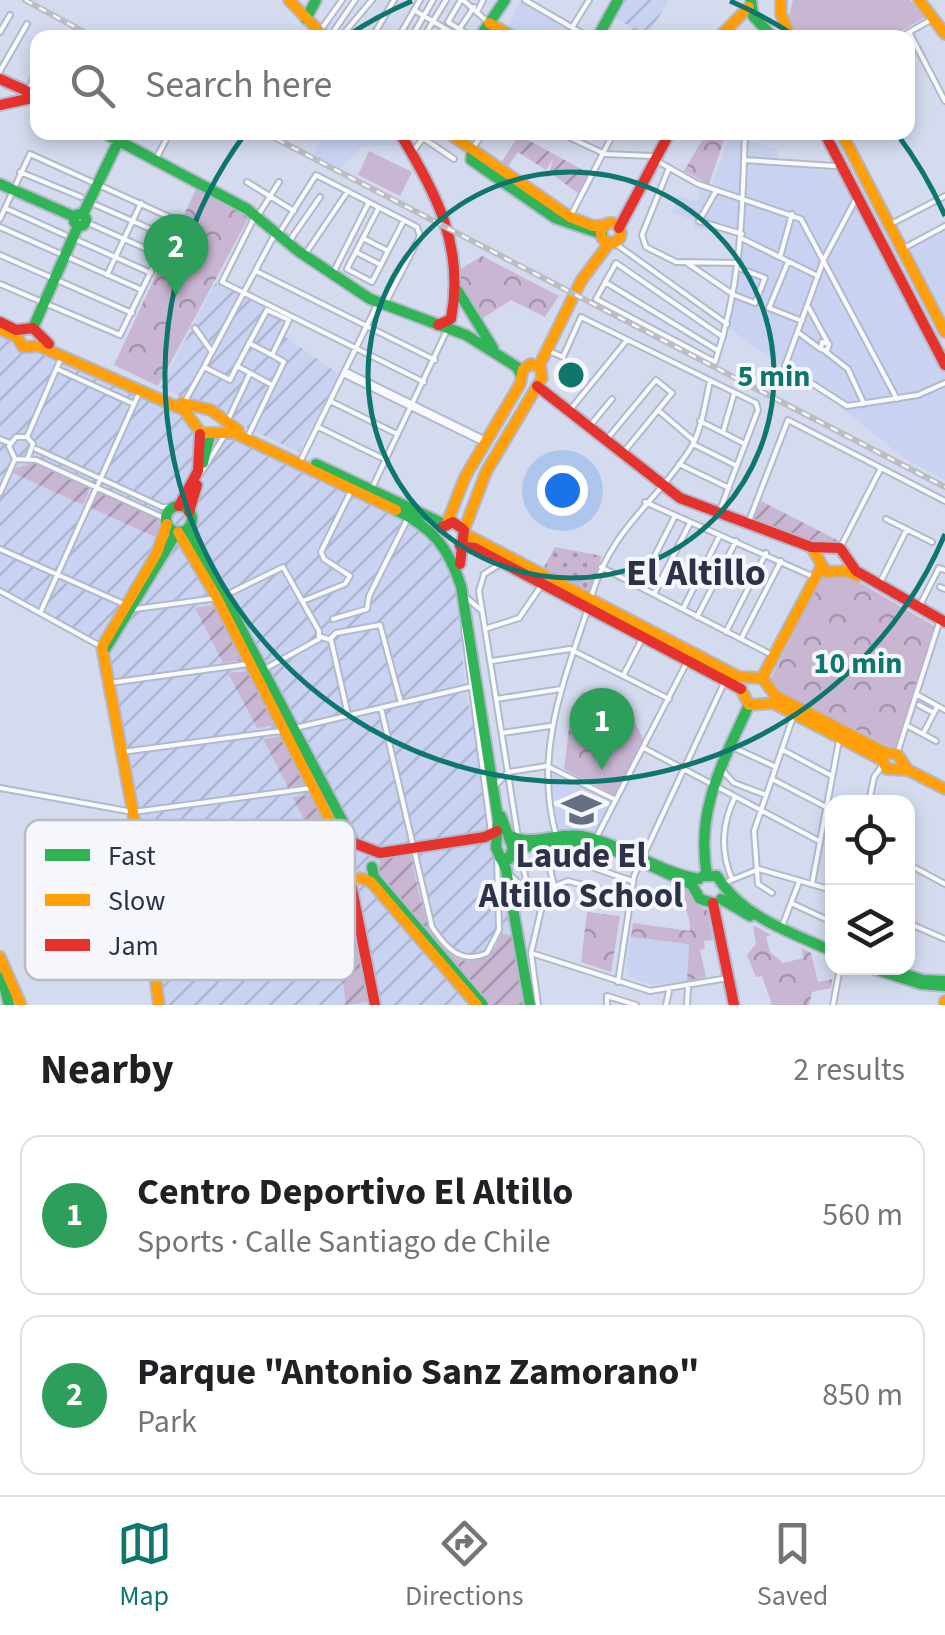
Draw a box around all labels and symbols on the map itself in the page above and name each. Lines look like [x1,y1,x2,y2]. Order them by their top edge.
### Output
pin: 2 [144,214,208,296]
text: 5 min [738,355,811,398]
centre of rings [553,357,589,393]
your location [537,465,588,516]
district label: El Altillo [626,546,766,600]
text: 10 min [814,642,902,685]
pin: 1 [570,688,634,770]
school or university icon: Laude El Altillo School [560,788,602,830]
legend [25,820,355,980]
place label: Laude El Altillo School [478,831,683,921]
text: Fast [108,836,156,876]
text: Slow [108,881,165,921]
text: Jam [108,926,159,966]

